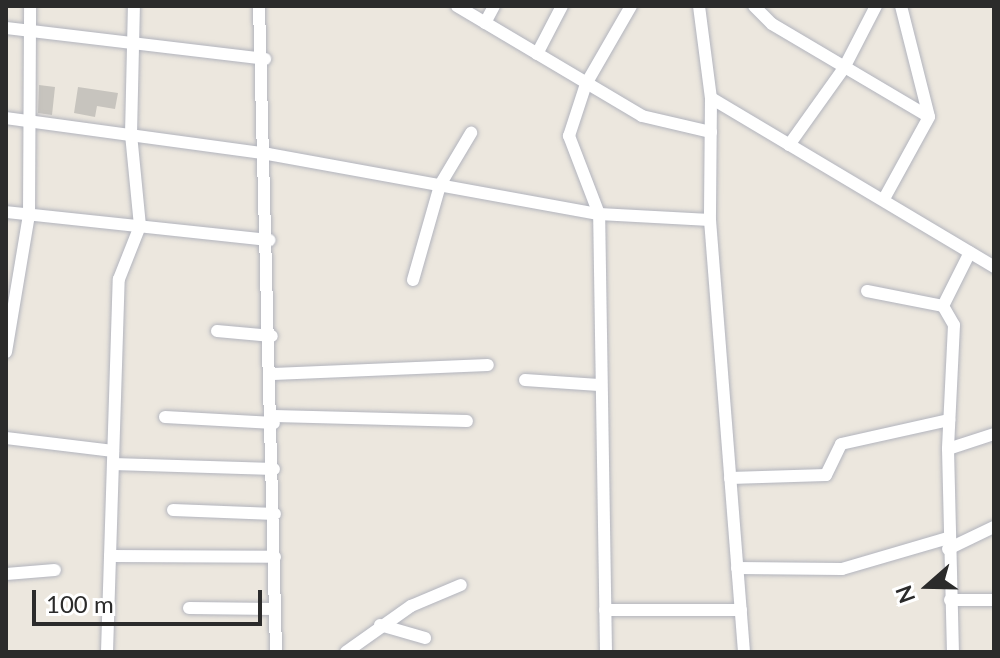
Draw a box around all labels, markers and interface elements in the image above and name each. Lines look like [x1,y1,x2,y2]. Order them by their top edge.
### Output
north arrow [888,546,968,626]
scale bar [36,574,266,624]
text: N [889,582,921,607]
text: 100 m [46,589,114,618]

